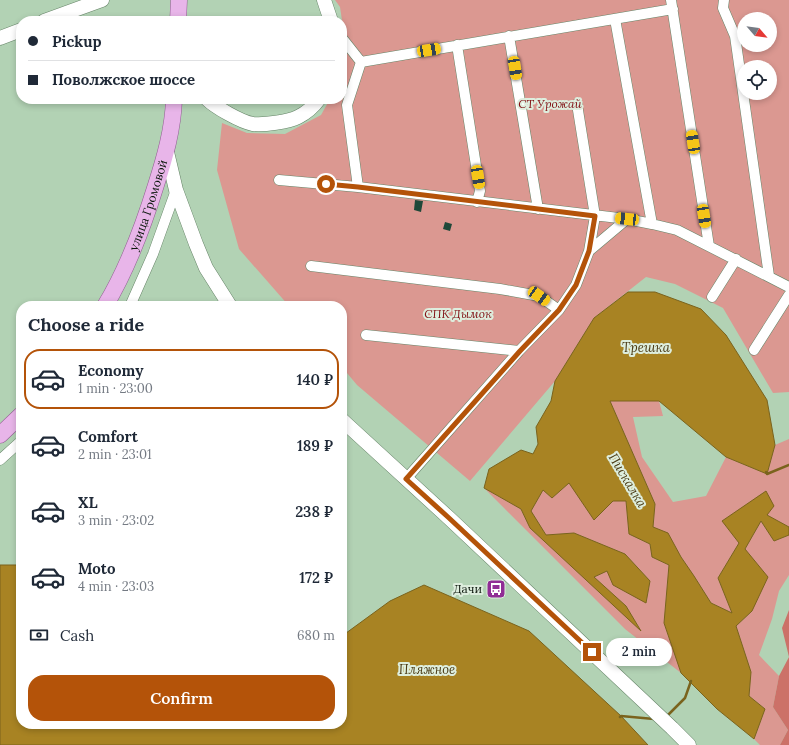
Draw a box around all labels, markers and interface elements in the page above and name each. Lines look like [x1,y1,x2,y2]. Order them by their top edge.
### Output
north arrow [737,12,777,52]
map controls [737,12,777,100]
text: Pickup [52,32,101,51]
car [416,42,442,58]
car [507,55,523,81]
button: locate [737,60,777,100]
text: Поволжское шоссе [52,70,195,89]
park label: СТ Урожай [518,96,583,111]
car [685,129,701,155]
street label: улица Громовой [126,158,170,253]
car [470,164,486,190]
route start [317,175,335,193]
car [696,203,712,229]
car [614,212,640,226]
car [526,284,552,308]
park label: СПК Дымок [424,306,492,321]
text: Choose a ride [28,313,144,336]
water label: Трешка [622,339,671,356]
icon: car [30,361,66,397]
text: Economy [78,361,143,380]
text: 140 ₽ [297,370,333,389]
text: 1 min · 23:00 [78,380,153,397]
icon: car [30,427,66,463]
text: Comfort [78,427,138,446]
text: 189 ₽ [297,436,333,455]
text: 2 min · 23:01 [78,446,152,463]
water label: Пискалка [605,450,651,511]
icon: car [30,493,66,529]
text: XL [78,493,98,512]
text: 238 ₽ [295,502,333,521]
text: 3 min · 23:02 [78,512,154,529]
icon: car [30,559,66,595]
text: Moto [78,559,115,578]
text: 172 ₽ [299,568,333,587]
text: 4 min · 23:03 [78,578,154,595]
bus stop icon: Дачи [485,578,507,600]
place label: Дачи [453,581,482,596]
icon: cash [28,624,50,646]
text: Cash [60,626,94,645]
text: 680 m [297,627,335,644]
callout: 2 min [606,638,672,666]
route end [583,643,601,661]
text: 2 min [622,643,656,660]
water label: Пляжное [399,661,455,678]
button: Confirm [28,675,335,721]

